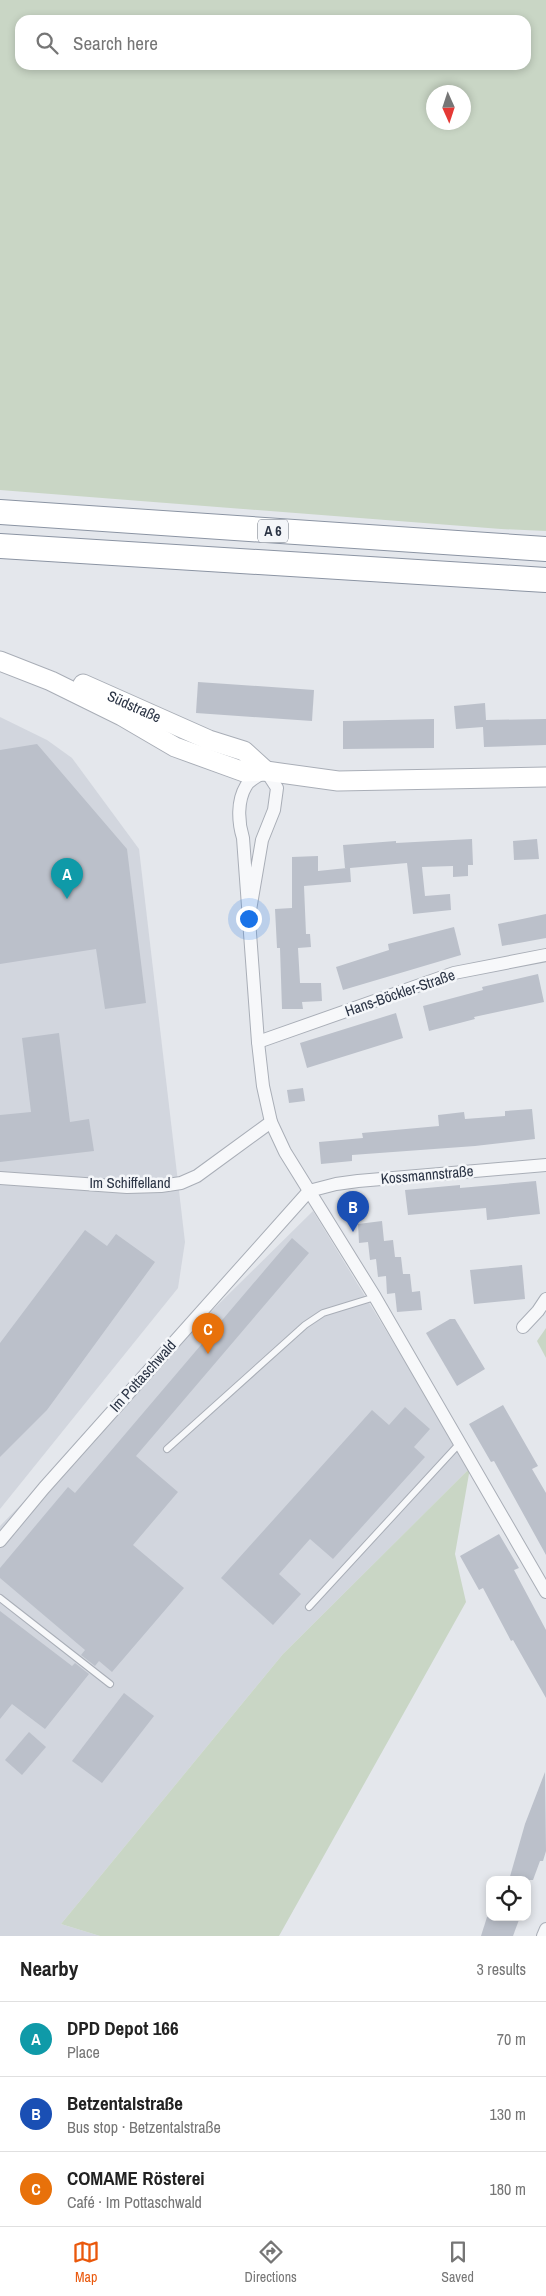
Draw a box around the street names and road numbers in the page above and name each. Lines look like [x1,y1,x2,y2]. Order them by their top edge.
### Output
road number: A 6 [258,520,288,542]
street label: Südstraße [104,685,165,727]
street label: Hans-Böckler-Straße [342,964,458,1021]
street label: Kossmannstraße [380,1160,474,1189]
street label: Im Schiffelland [89,1172,171,1193]
street label: Im Pottaschwald [105,1335,181,1416]

